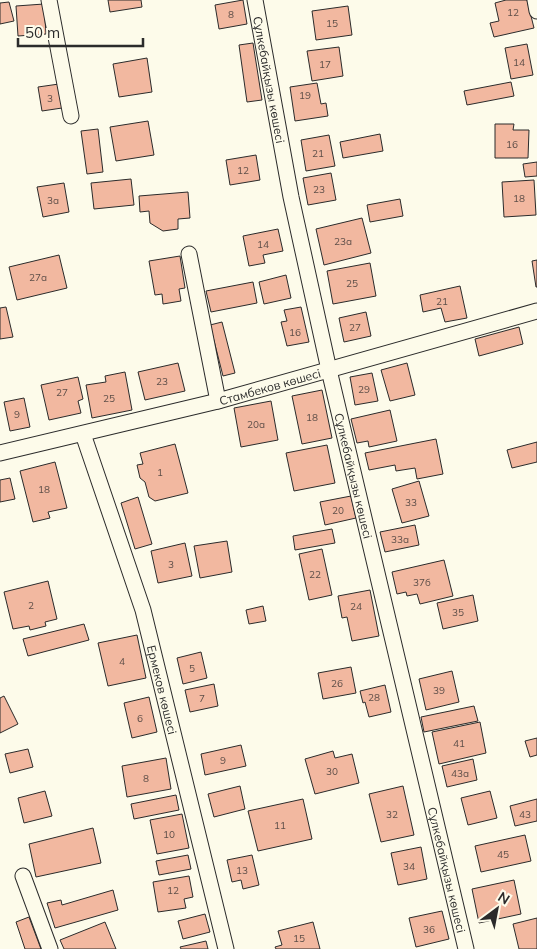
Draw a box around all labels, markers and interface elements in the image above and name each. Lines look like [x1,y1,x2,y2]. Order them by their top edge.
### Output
house number: 12 [507,6,519,19]
house number: 8 [228,8,234,21]
scale bar [18,15,142,47]
street label: Сұлкебайқызы көшесі [251,15,289,144]
house number: 15 [326,17,338,30]
text: 50 m [25,23,60,42]
house number: 14 [513,56,525,69]
house number: 17 [319,58,331,71]
house number: 19 [299,89,311,102]
house number: 3 [47,92,53,105]
house number: 16 [506,138,518,151]
house number: 21 [312,147,324,160]
house number: 12 [237,164,249,177]
house number: 23 [313,183,325,196]
house number: 18 [513,192,525,205]
house number: 3а [47,194,59,207]
house number: 23а [334,235,352,248]
house number: 14 [257,238,269,251]
house number: 27а [29,271,47,284]
house number: 25 [346,277,358,290]
house number: 21 [436,295,448,308]
house number: 27 [349,321,361,334]
house number: 16 [289,326,301,339]
street label: Стамбеков көшесі [217,365,322,408]
house number: 23 [156,375,168,388]
house number: 29 [358,383,370,396]
house number: 27 [56,386,68,399]
house number: 25 [103,392,115,405]
house number: 9 [14,408,20,421]
house number: 18 [306,411,318,424]
street label: Сұлкебайқызы көшесі [332,411,376,540]
house number: 20а [247,418,265,431]
house number: 1 [157,466,163,479]
house number: 18 [38,483,50,496]
house number: 33 [405,496,417,509]
house number: 20 [332,504,344,517]
house number: 33а [391,533,409,546]
house number: 3 [168,558,174,571]
house number: 22 [309,568,321,581]
house number: 37б [413,576,431,589]
house number: 2 [28,599,34,612]
house number: 24 [350,600,362,613]
house number: 35 [452,606,464,619]
street label: Ермеков көшесі [144,644,181,736]
house number: 4 [119,655,125,668]
house number: 5 [189,662,195,675]
house number: 26 [331,677,343,690]
house number: 39 [433,684,445,697]
house number: 28 [368,691,380,704]
house number: 7 [199,692,205,705]
house number: 6 [137,712,143,725]
house number: 41 [453,737,465,750]
house number: 9 [220,754,226,767]
house number: 30 [326,765,338,778]
house number: 43а [451,767,469,780]
house number: 8 [143,772,149,785]
street label: Сұлкебайқызы көшесі [425,805,469,934]
house number: 32 [386,808,398,821]
house number: 43 [519,808,531,821]
house number: 11 [274,819,286,832]
house number: 10 [163,828,175,841]
house number: 45 [497,848,509,861]
house number: 34 [403,860,415,873]
house number: 13 [236,864,248,877]
house number: 12 [167,884,179,897]
north arrow [472,884,522,934]
text: N [495,888,513,908]
house number: 36 [423,923,435,936]
house number: 15 [293,932,305,945]

